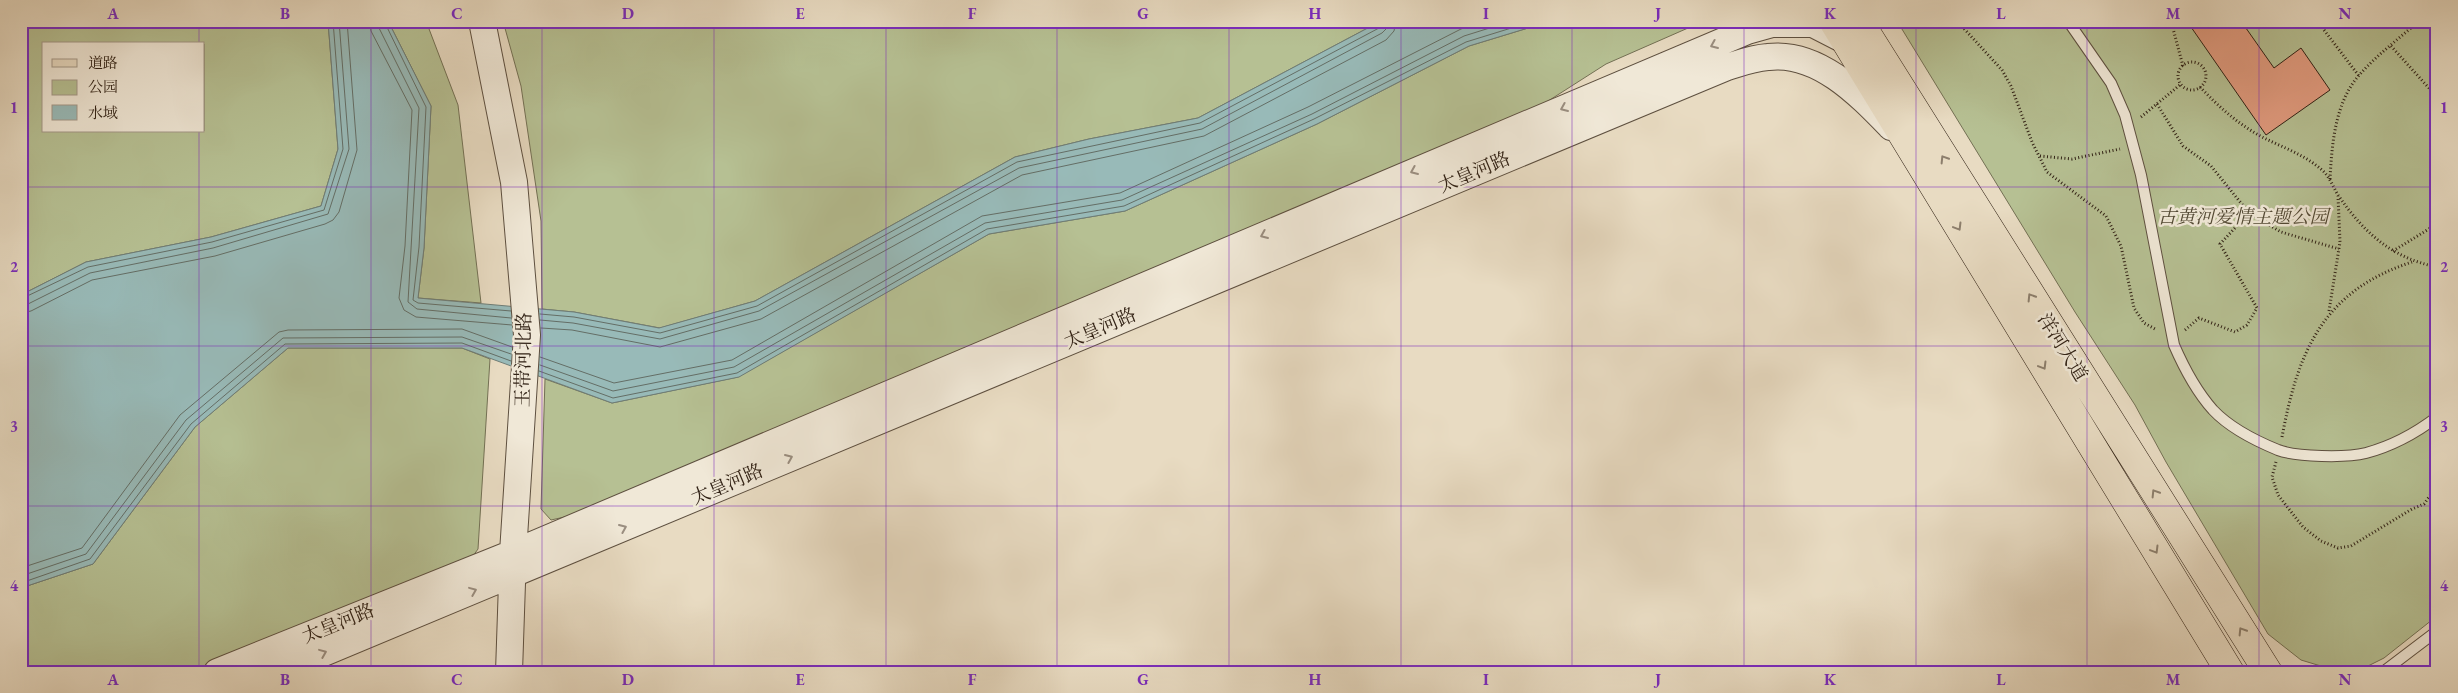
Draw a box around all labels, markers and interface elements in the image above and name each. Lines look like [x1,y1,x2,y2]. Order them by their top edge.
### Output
text: A [106,3,119,24]
text: B [280,3,290,24]
text: C [451,3,463,24]
text: D [622,3,634,24]
text: E [795,3,805,24]
text: F [968,3,977,24]
text: G [1137,3,1149,24]
text: H [1309,3,1322,24]
text: I [1483,3,1489,24]
text: J [1653,3,1661,24]
text: K [1824,3,1837,24]
text: L [1996,3,2006,24]
text: M [2166,3,2181,24]
text: N [2339,3,2352,24]
one-way arrow [1710,39,1718,49]
legend [42,42,205,132]
text: 道路 [88,53,118,72]
text: 公园 [88,77,118,96]
text: 1 [10,97,18,118]
text: 1 [2440,97,2448,118]
one-way arrow [1560,102,1569,112]
text: 水域 [88,103,118,122]
street label: 太皇河路 [1434,146,1514,198]
one-way arrow [1941,155,1951,164]
one-way arrow [1410,165,1419,176]
park label: 古黄河爱情主题公园 [2157,204,2331,229]
one-way arrow [1952,222,1962,231]
one-way arrow [1261,229,1269,239]
text: 2 [10,256,19,277]
text: 2 [2440,256,2449,277]
one-way arrow [2028,293,2037,302]
street label: 太皇河路 [1060,302,1140,354]
street label: 洋河大道 [2032,308,2094,386]
street label: 玉带河北路 [510,312,536,408]
one-way arrow [2037,361,2046,370]
text: 3 [10,416,18,437]
text: 3 [2440,416,2448,437]
one-way arrow [784,454,793,465]
street label: 太皇河路 [687,458,767,510]
one-way arrow [2152,490,2162,499]
one-way arrow [618,524,627,535]
one-way arrow [2149,544,2158,553]
text: 4 [10,575,19,596]
text: 4 [2440,575,2449,596]
one-way arrow [468,587,477,598]
street label: 太皇河路 [298,597,378,649]
one-way arrow [2239,627,2248,636]
one-way arrow [318,649,327,660]
text: A [106,669,119,690]
text: B [280,669,290,690]
text: C [451,669,463,690]
text: D [622,669,634,690]
text: E [795,669,805,690]
text: F [968,669,977,690]
text: G [1137,669,1149,690]
text: H [1309,669,1322,690]
text: I [1483,669,1489,690]
text: J [1653,669,1661,690]
text: K [1824,669,1837,690]
text: L [1996,669,2006,690]
text: M [2166,669,2181,690]
text: N [2339,669,2352,690]

